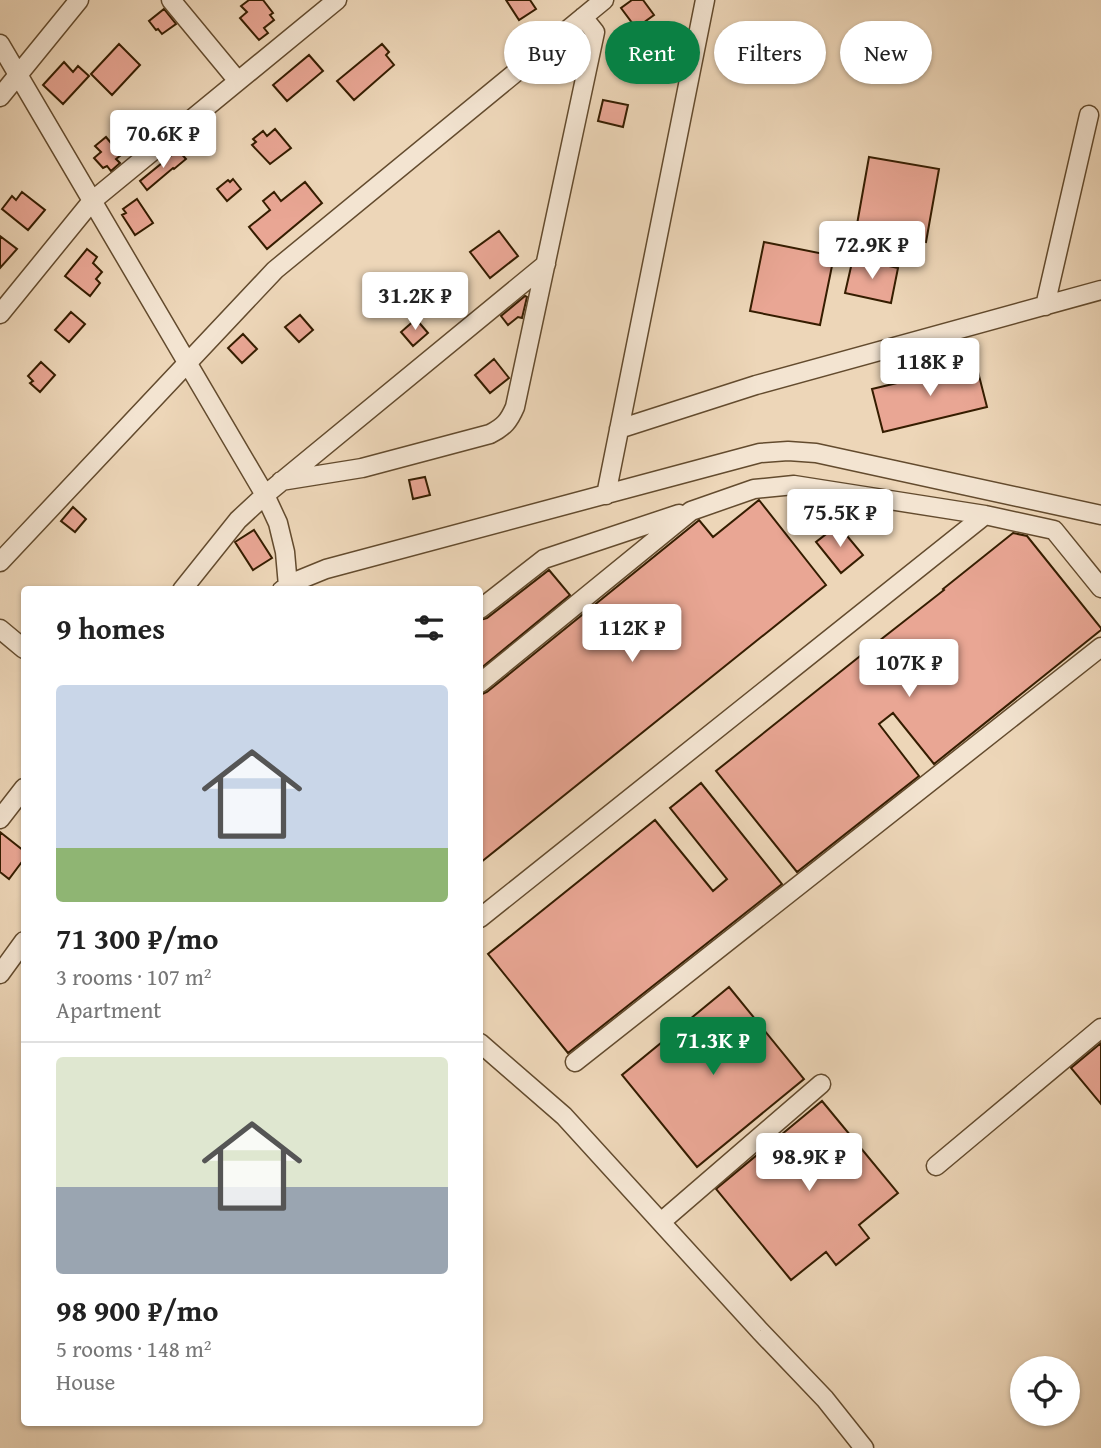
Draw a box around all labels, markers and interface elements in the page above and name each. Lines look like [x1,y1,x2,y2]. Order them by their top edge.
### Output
chip: Buy [504,21,591,84]
chip: Rent [605,21,700,84]
chip: Filters [714,21,826,84]
chip: New [840,21,932,84]
pin: 70.6K ₽ [98,110,228,170]
text: 70.6K ₽ [126,116,200,149]
pin: 72.9K ₽ [807,222,937,281]
text: 72.9K ₽ [835,227,909,260]
pin: 31.2K ₽ [350,272,480,332]
text: 31.2K ₽ [378,278,452,311]
pin: 118K ₽ [873,338,987,398]
text: 118K ₽ [896,344,964,377]
pin: 75.5K ₽ [775,490,905,549]
text: 75.5K ₽ [803,495,877,528]
pin: 112K ₽ [575,604,689,664]
text: 9 homes [56,606,165,650]
icon: filters [410,609,448,647]
text: 112K ₽ [598,610,666,643]
pin: 107K ₽ [852,640,966,699]
text: 107K ₽ [875,645,943,678]
icon: home [189,731,315,857]
text: 71 300 ₽/mo [56,916,219,960]
text: 3 rooms · 107 m² [56,960,211,993]
text: Apartment [56,993,161,1026]
pin: 71.3K ₽ [648,1018,778,1077]
text: 71.3K ₽ [676,1023,750,1056]
icon: home [189,1103,315,1229]
pin: 98.9K ₽ [744,1134,874,1193]
text: 98.9K ₽ [772,1139,846,1172]
text: 98 900 ₽/mo [56,1288,219,1332]
text: 5 rooms · 148 m² [56,1332,211,1365]
map controls [1010,1356,1080,1426]
button: locate [1010,1356,1080,1426]
text: House [56,1365,115,1398]

